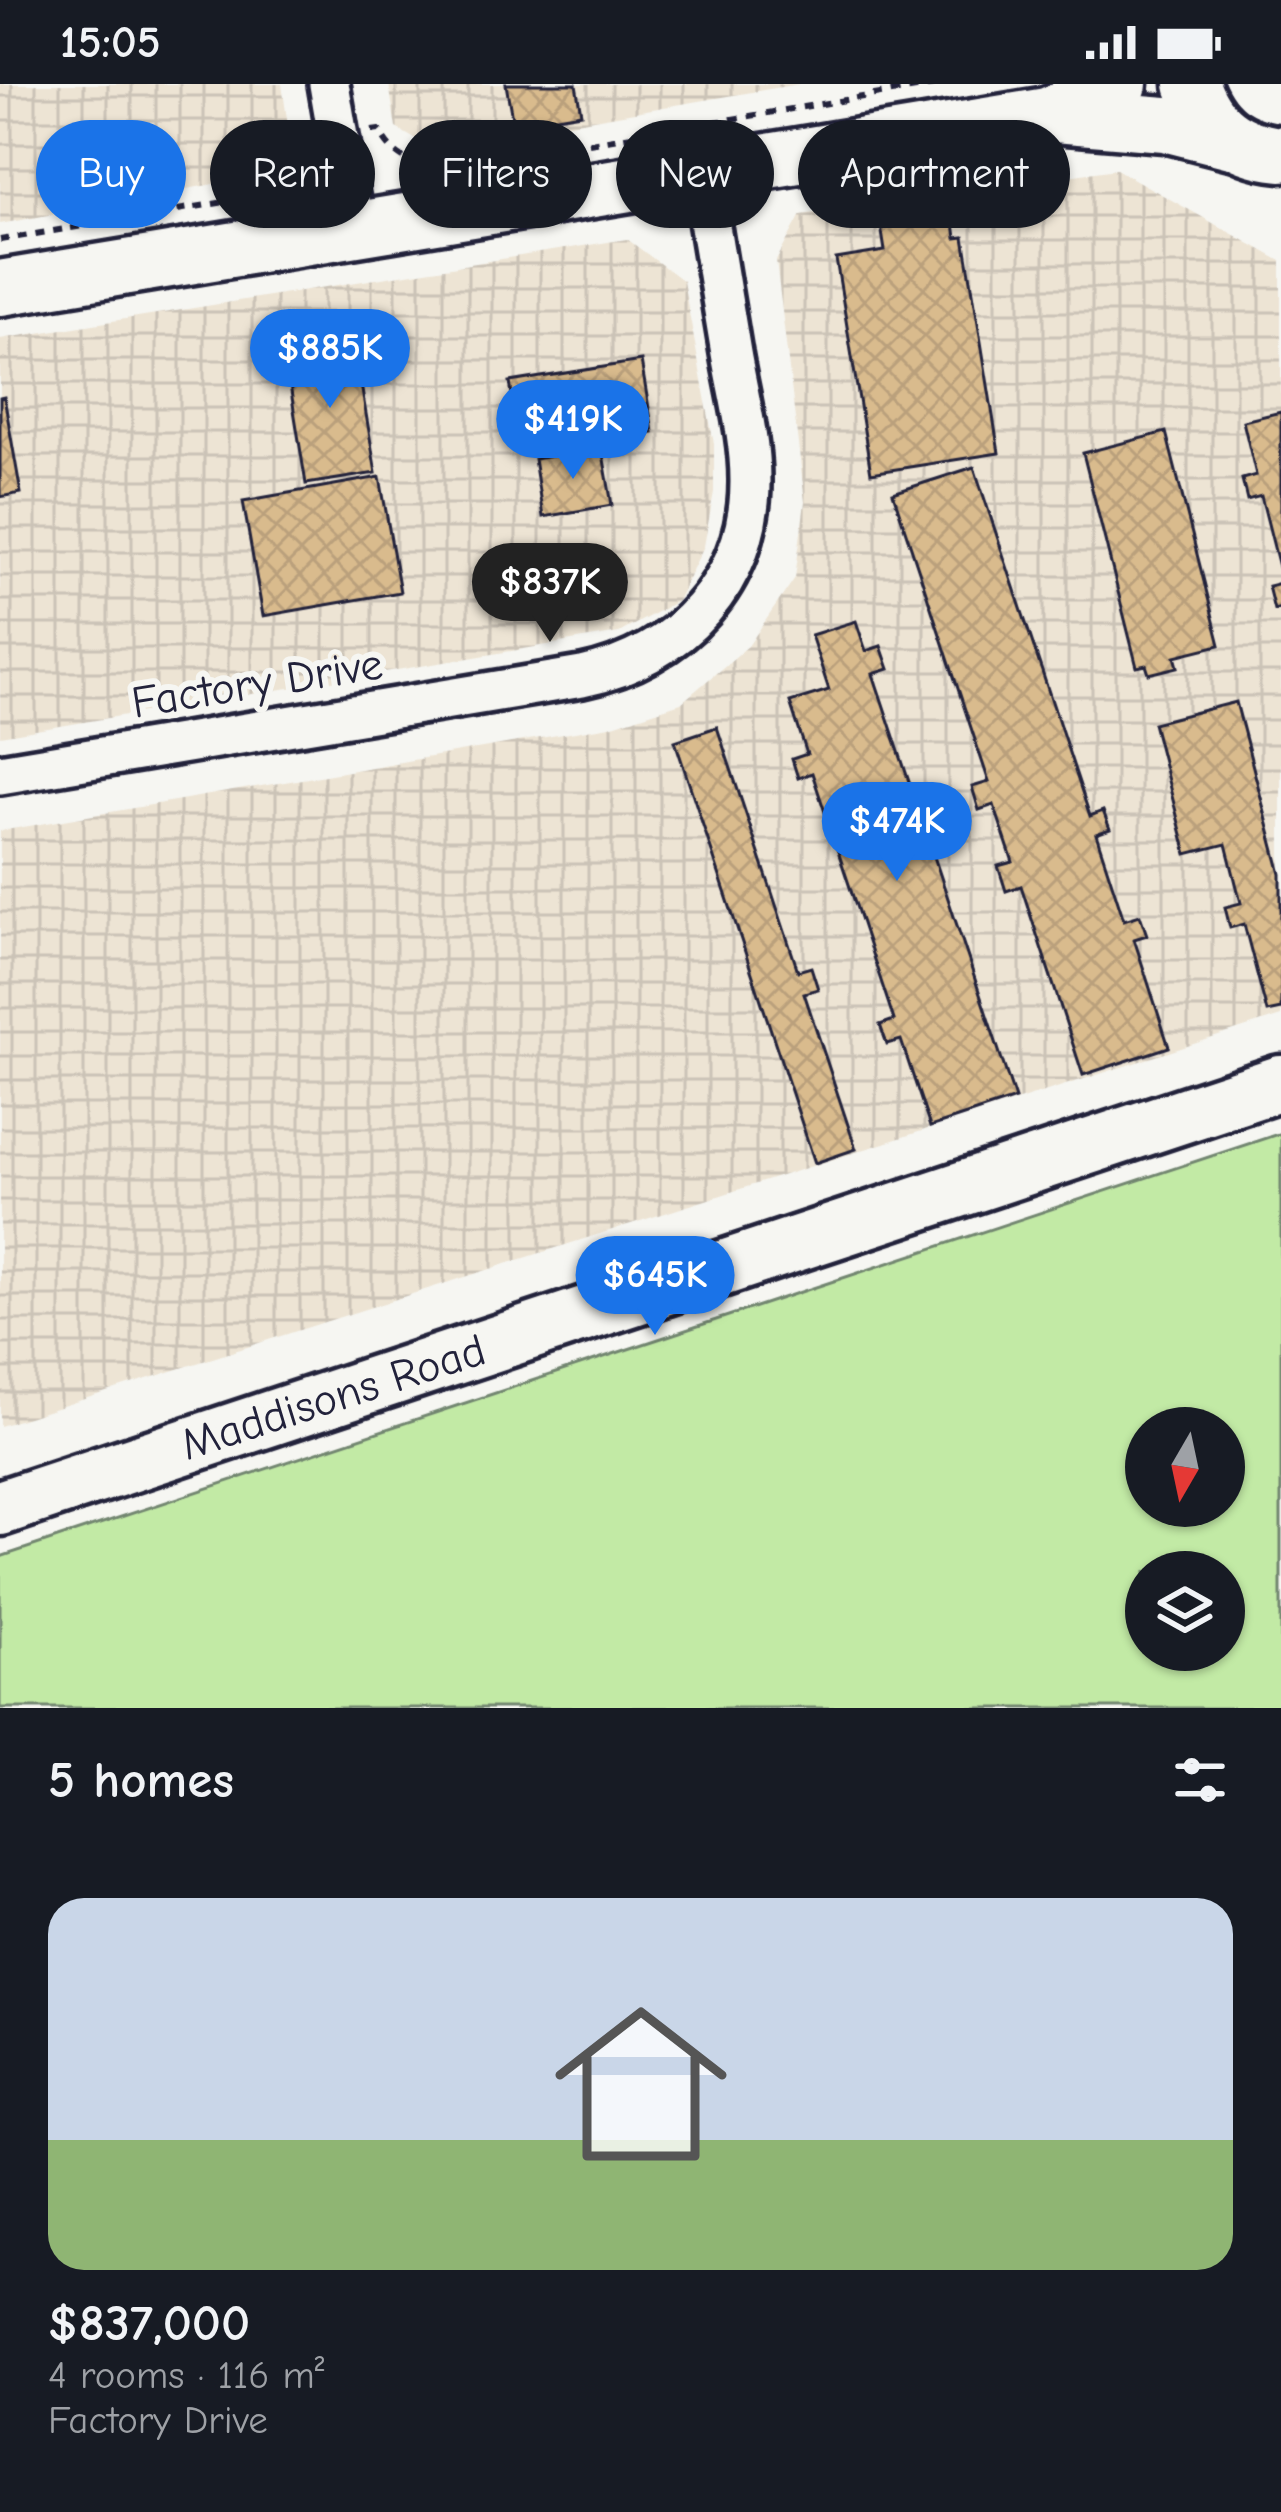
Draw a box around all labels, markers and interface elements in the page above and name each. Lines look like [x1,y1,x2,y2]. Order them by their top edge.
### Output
text: 15:05 [60,16,161,68]
chip: Buy [36,120,186,228]
chip: Rent [210,120,375,228]
chip: Filters [399,120,592,228]
chip: New [616,120,774,228]
chip: Apartment [798,120,1070,228]
pin: $885K [246,309,414,411]
text: $885K [277,325,383,370]
pin: $419K [489,380,657,482]
text: $419K [523,396,623,441]
pin: $837K [466,543,634,645]
text: $837K [499,559,601,604]
street label: Factory Drive [128,637,386,729]
pin: $474K [813,782,981,884]
text: $474K [849,798,945,843]
pin: $645K [571,1236,739,1338]
text: $645K [603,1252,707,1297]
street label: Maddisons Road [174,1323,492,1471]
north arrow [1125,1407,1245,1527]
map controls [1125,1407,1245,1671]
button: layers [1125,1551,1245,1671]
icon: filters [1167,1747,1233,1813]
text: 5 homes [48,1751,234,1810]
icon: home [533,1976,749,2192]
text: $837,000 [48,2294,250,2353]
text: 4 rooms · 116 m² [48,2353,324,2398]
text: Factory Drive [48,2398,268,2443]

